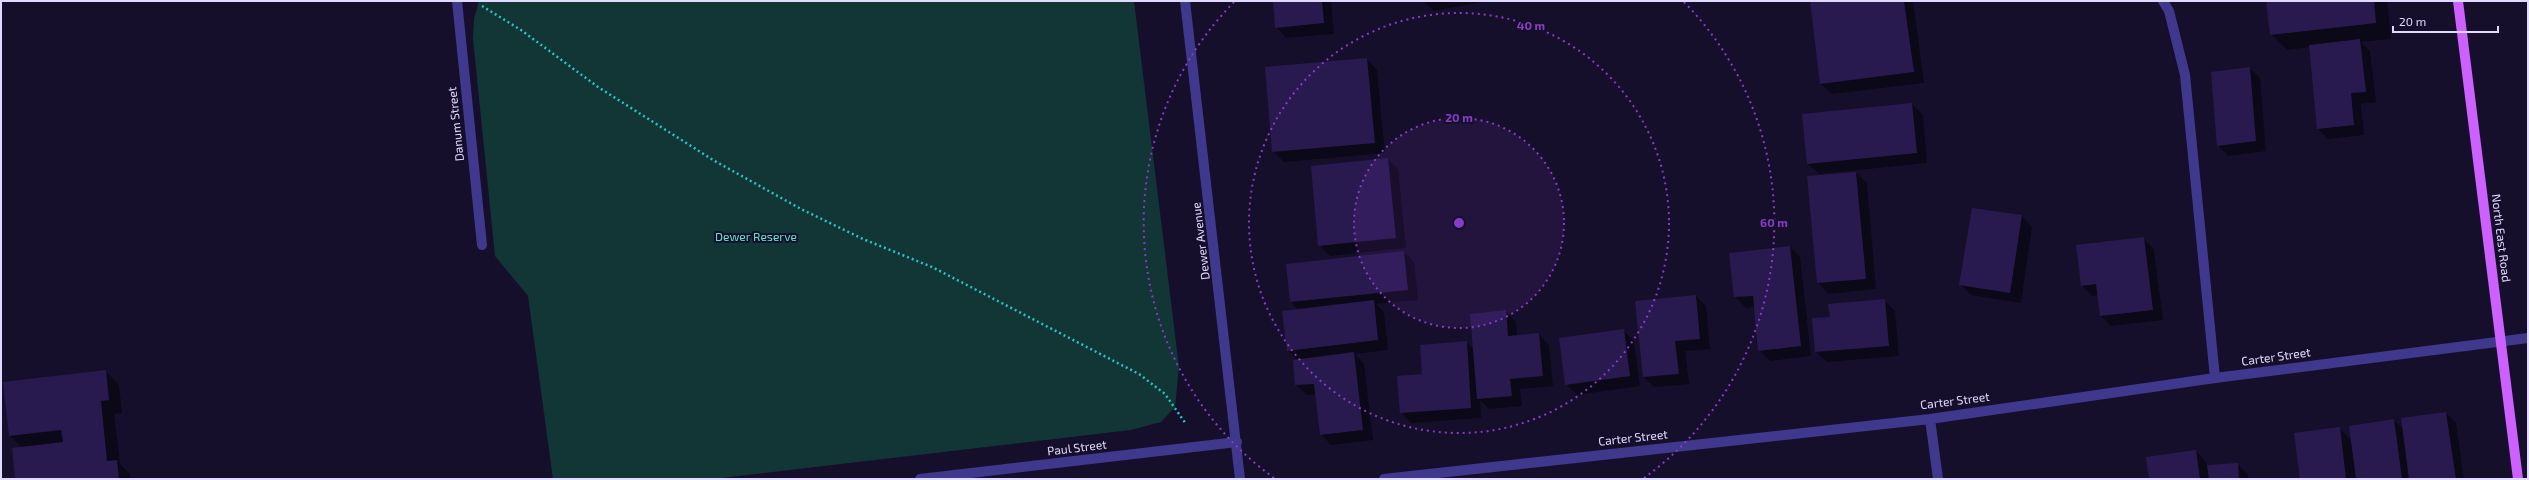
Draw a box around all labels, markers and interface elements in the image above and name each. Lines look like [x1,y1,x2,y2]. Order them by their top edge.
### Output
scale bar [2393,8,2498,34]
text: 20 m [2399,14,2426,28]
text: 40 m [1517,18,1545,32]
street label: Danum Street [444,86,466,162]
text: 20 m [1445,110,1473,124]
street label: North East Road [2490,193,2514,283]
street label: Dewer Avenue [1188,202,1212,281]
text: 60 m [1760,215,1788,229]
centre of rings [1452,216,1466,230]
park label: Dewer Reserve [715,229,797,243]
street label: Carter Street [2240,344,2312,368]
street label: Carter Street [1919,389,1991,411]
street label: Carter Street [1597,426,1669,448]
street label: Paul Street [1046,436,1108,458]

